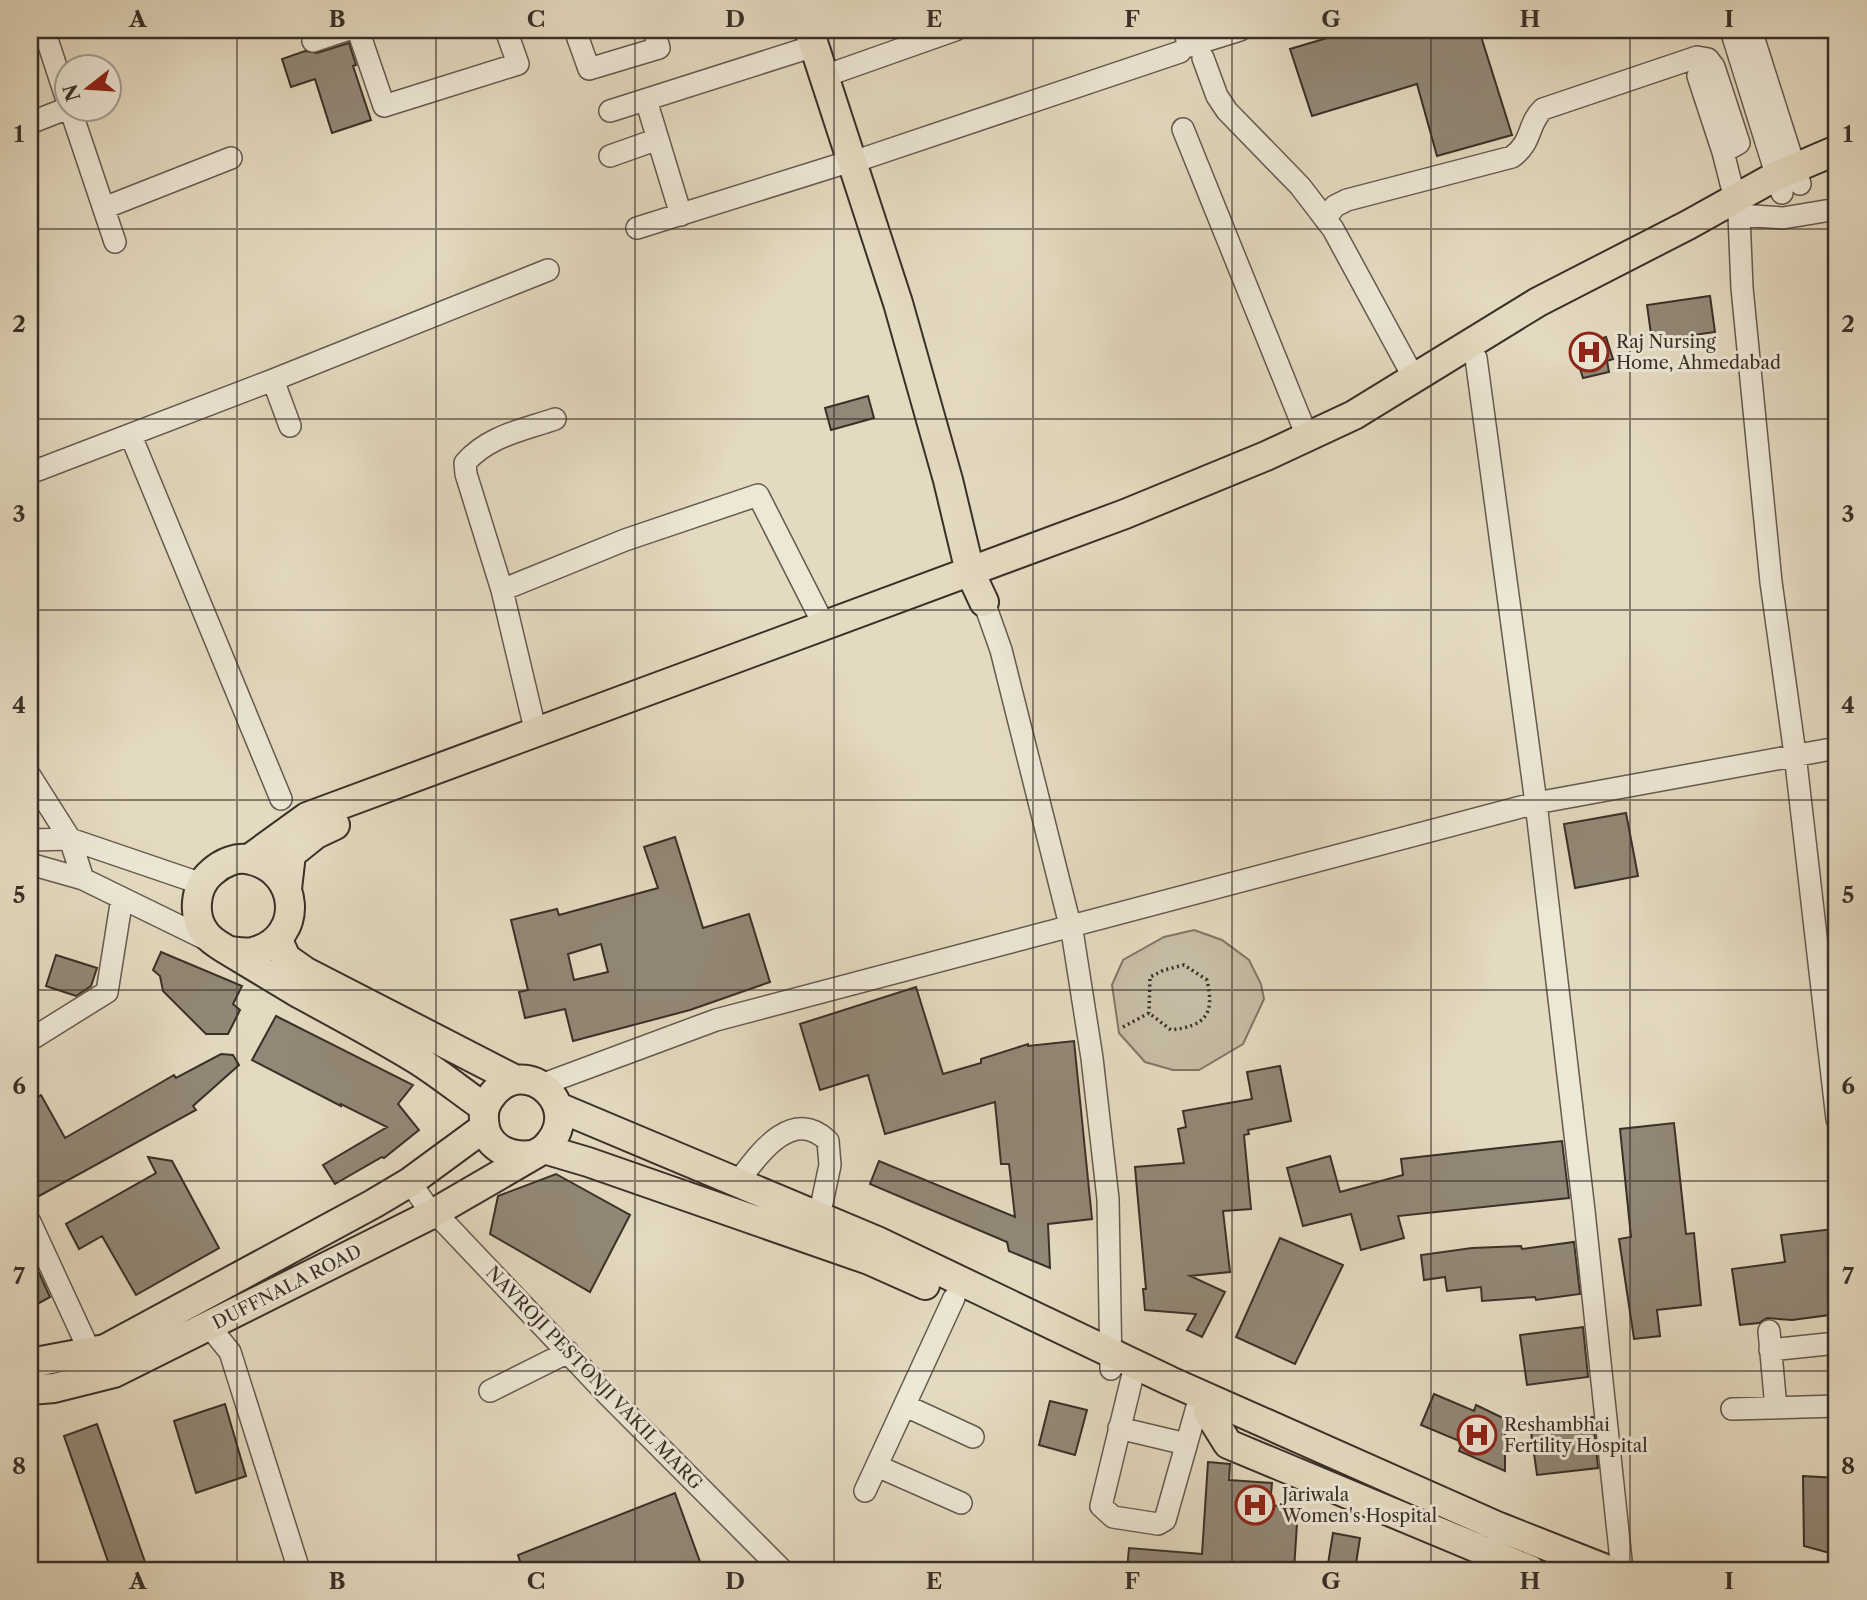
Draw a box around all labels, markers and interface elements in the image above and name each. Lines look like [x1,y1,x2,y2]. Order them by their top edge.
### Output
text: A [128,5,148,33]
text: B [328,5,346,33]
text: C [527,5,545,33]
text: D [725,5,745,33]
text: E [926,5,942,33]
text: F [1124,5,1140,33]
text: G [1321,5,1341,33]
text: H [1520,5,1541,33]
text: I [1724,5,1734,33]
north arrow [52,52,122,122]
text: N [59,82,86,104]
text: 1 [14,120,25,148]
text: 1 [1843,120,1854,148]
text: 2 [12,310,26,338]
text: 2 [1841,310,1855,338]
hospital icon: Raj Nursing Home, Ahmedabad [1568,331,1610,373]
place label: Raj Nursing Home, Ahmedabad [1616,331,1781,374]
text: 3 [13,500,26,528]
text: 3 [1842,500,1855,528]
text: 4 [12,691,26,719]
text: 4 [1841,691,1855,719]
text: 5 [13,881,25,909]
text: 5 [1842,881,1854,909]
text: 6 [12,1072,26,1100]
text: 6 [1841,1072,1855,1100]
street label: DUFFNALA ROAD [209,1240,365,1334]
text: 7 [13,1262,25,1290]
street label: NAVROJI PESTONJI VAKIL MARG [481,1262,707,1495]
text: 7 [1842,1262,1854,1290]
hospital icon: Reshambhai Fertility Hospital [1456,1414,1498,1456]
place label: Reshambhai Fertility Hospital [1504,1414,1648,1457]
text: 8 [12,1452,26,1480]
text: 8 [1841,1452,1855,1480]
hospital icon: Jariwala Women's Hospital [1234,1484,1276,1526]
place label: Jariwala Women's Hospital [1279,1484,1437,1527]
text: A [128,1567,148,1595]
text: B [328,1567,346,1595]
text: C [527,1567,545,1595]
text: D [725,1567,745,1595]
text: E [926,1567,942,1595]
text: F [1124,1567,1140,1595]
text: G [1321,1567,1341,1595]
text: H [1520,1567,1541,1595]
text: I [1724,1567,1734,1595]

